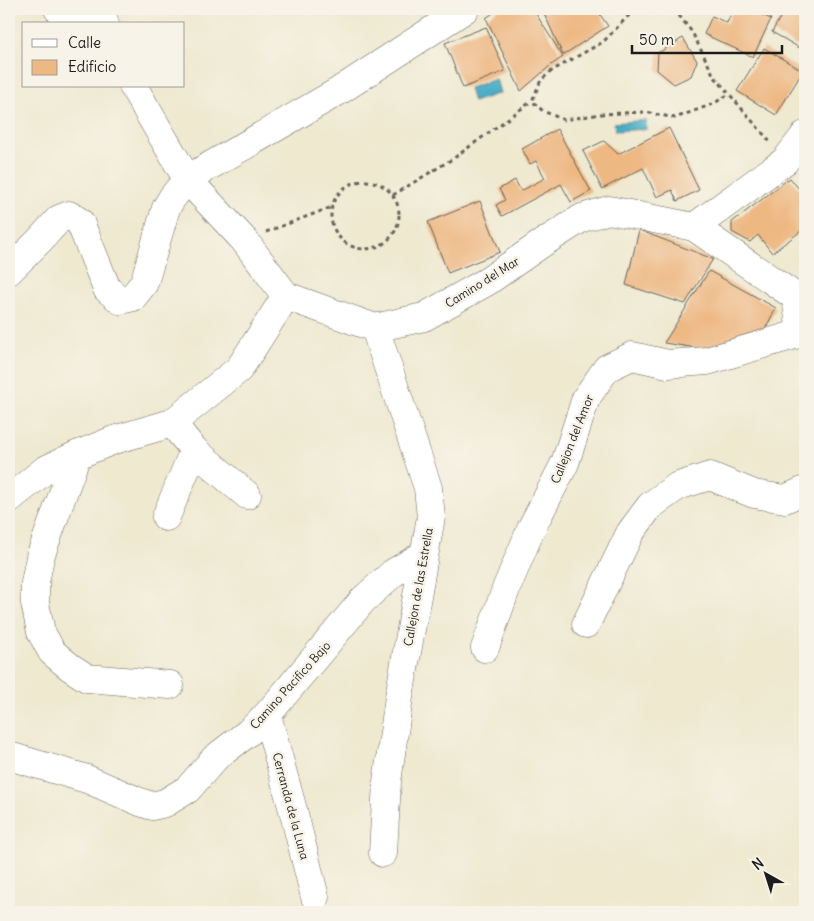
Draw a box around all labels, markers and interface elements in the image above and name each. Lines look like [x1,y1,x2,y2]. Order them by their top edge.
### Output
legend [22,22,185,88]
scale bar [632,22,782,54]
text: 50 m [639,30,674,49]
text: Calle [68,33,101,52]
text: Edificio [68,57,116,76]
street label: Camino del Mar [442,253,522,311]
street label: Callejon del Amor [547,392,597,486]
street label: Callejon de las Estrella [400,527,436,647]
street label: Camino Pacifico Bajo [247,638,334,732]
street label: Cerranda de la Luna [269,751,313,861]
north arrow [742,848,792,898]
text: N [748,854,767,874]

